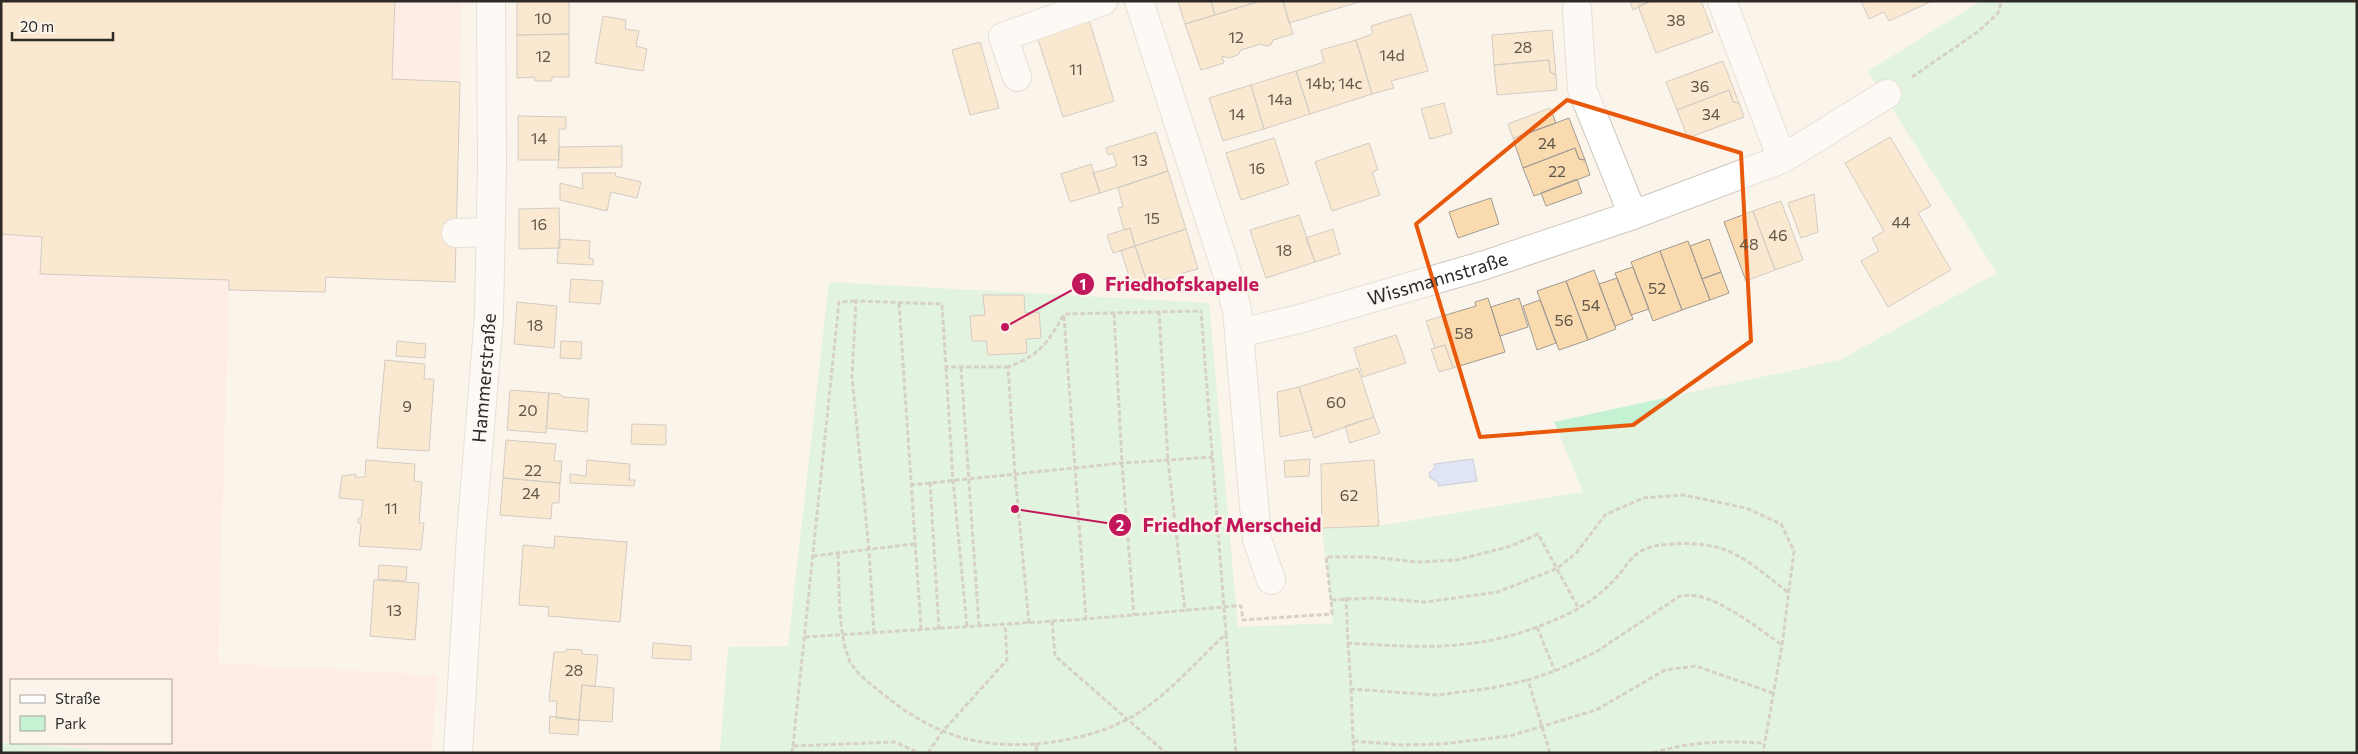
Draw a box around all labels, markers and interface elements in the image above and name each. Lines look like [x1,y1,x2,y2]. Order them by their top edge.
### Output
house number: 10 [534,8,552,27]
scale bar [12,10,114,42]
house number: 38 [1667,10,1685,29]
text: 20 m [20,17,54,35]
house number: 12 [1228,27,1244,46]
house number: 28 [1514,37,1532,56]
house number: 14d [1379,45,1405,64]
house number: 12 [535,46,551,65]
house number: 11 [1069,59,1083,78]
house number: 14b; 14c [1305,73,1363,92]
house number: 36 [1691,76,1709,95]
house number: 14a [1268,89,1292,108]
house number: 14 [1229,104,1246,123]
house number: 34 [1702,104,1721,123]
house number: 14 [531,128,548,147]
house number: 24 [1538,133,1556,152]
house number: 13 [1132,150,1148,169]
house number: 16 [1249,158,1265,177]
house number: 22 [1548,161,1566,180]
house number: 15 [1144,208,1160,227]
house number: 44 [1891,212,1911,231]
house number: 16 [531,214,547,233]
house number: 46 [1768,225,1788,244]
house number: 48 [1739,234,1759,253]
house number: 18 [1276,240,1292,259]
street label: Wissmannstraße [1365,246,1511,310]
callout: Friedhofskapelle [1070,267,1269,302]
text: Friedhofskapelle [1105,271,1259,295]
text: 1 [1080,275,1086,293]
house number: 52 [1648,278,1666,297]
house number: 54 [1582,295,1601,314]
house number: 56 [1555,310,1573,329]
street label: Hammerstraße [467,312,500,444]
house number: 18 [527,315,543,334]
house number: 58 [1455,323,1473,342]
house number: 60 [1326,392,1346,411]
house number: 9 [402,396,412,415]
house number: 20 [518,400,538,419]
house number: 22 [524,460,542,479]
house number: 24 [522,483,540,502]
house number: 62 [1340,485,1358,504]
house number: 11 [384,498,398,517]
callout: Friedhof Merscheid [1108,508,1331,543]
text: Friedhof Merscheid [1143,512,1321,536]
text: 2 [1116,516,1124,534]
house number: 13 [386,600,402,619]
house number: 28 [565,660,583,679]
legend [10,679,172,744]
text: Straße [55,689,101,707]
text: Park [55,714,86,732]

